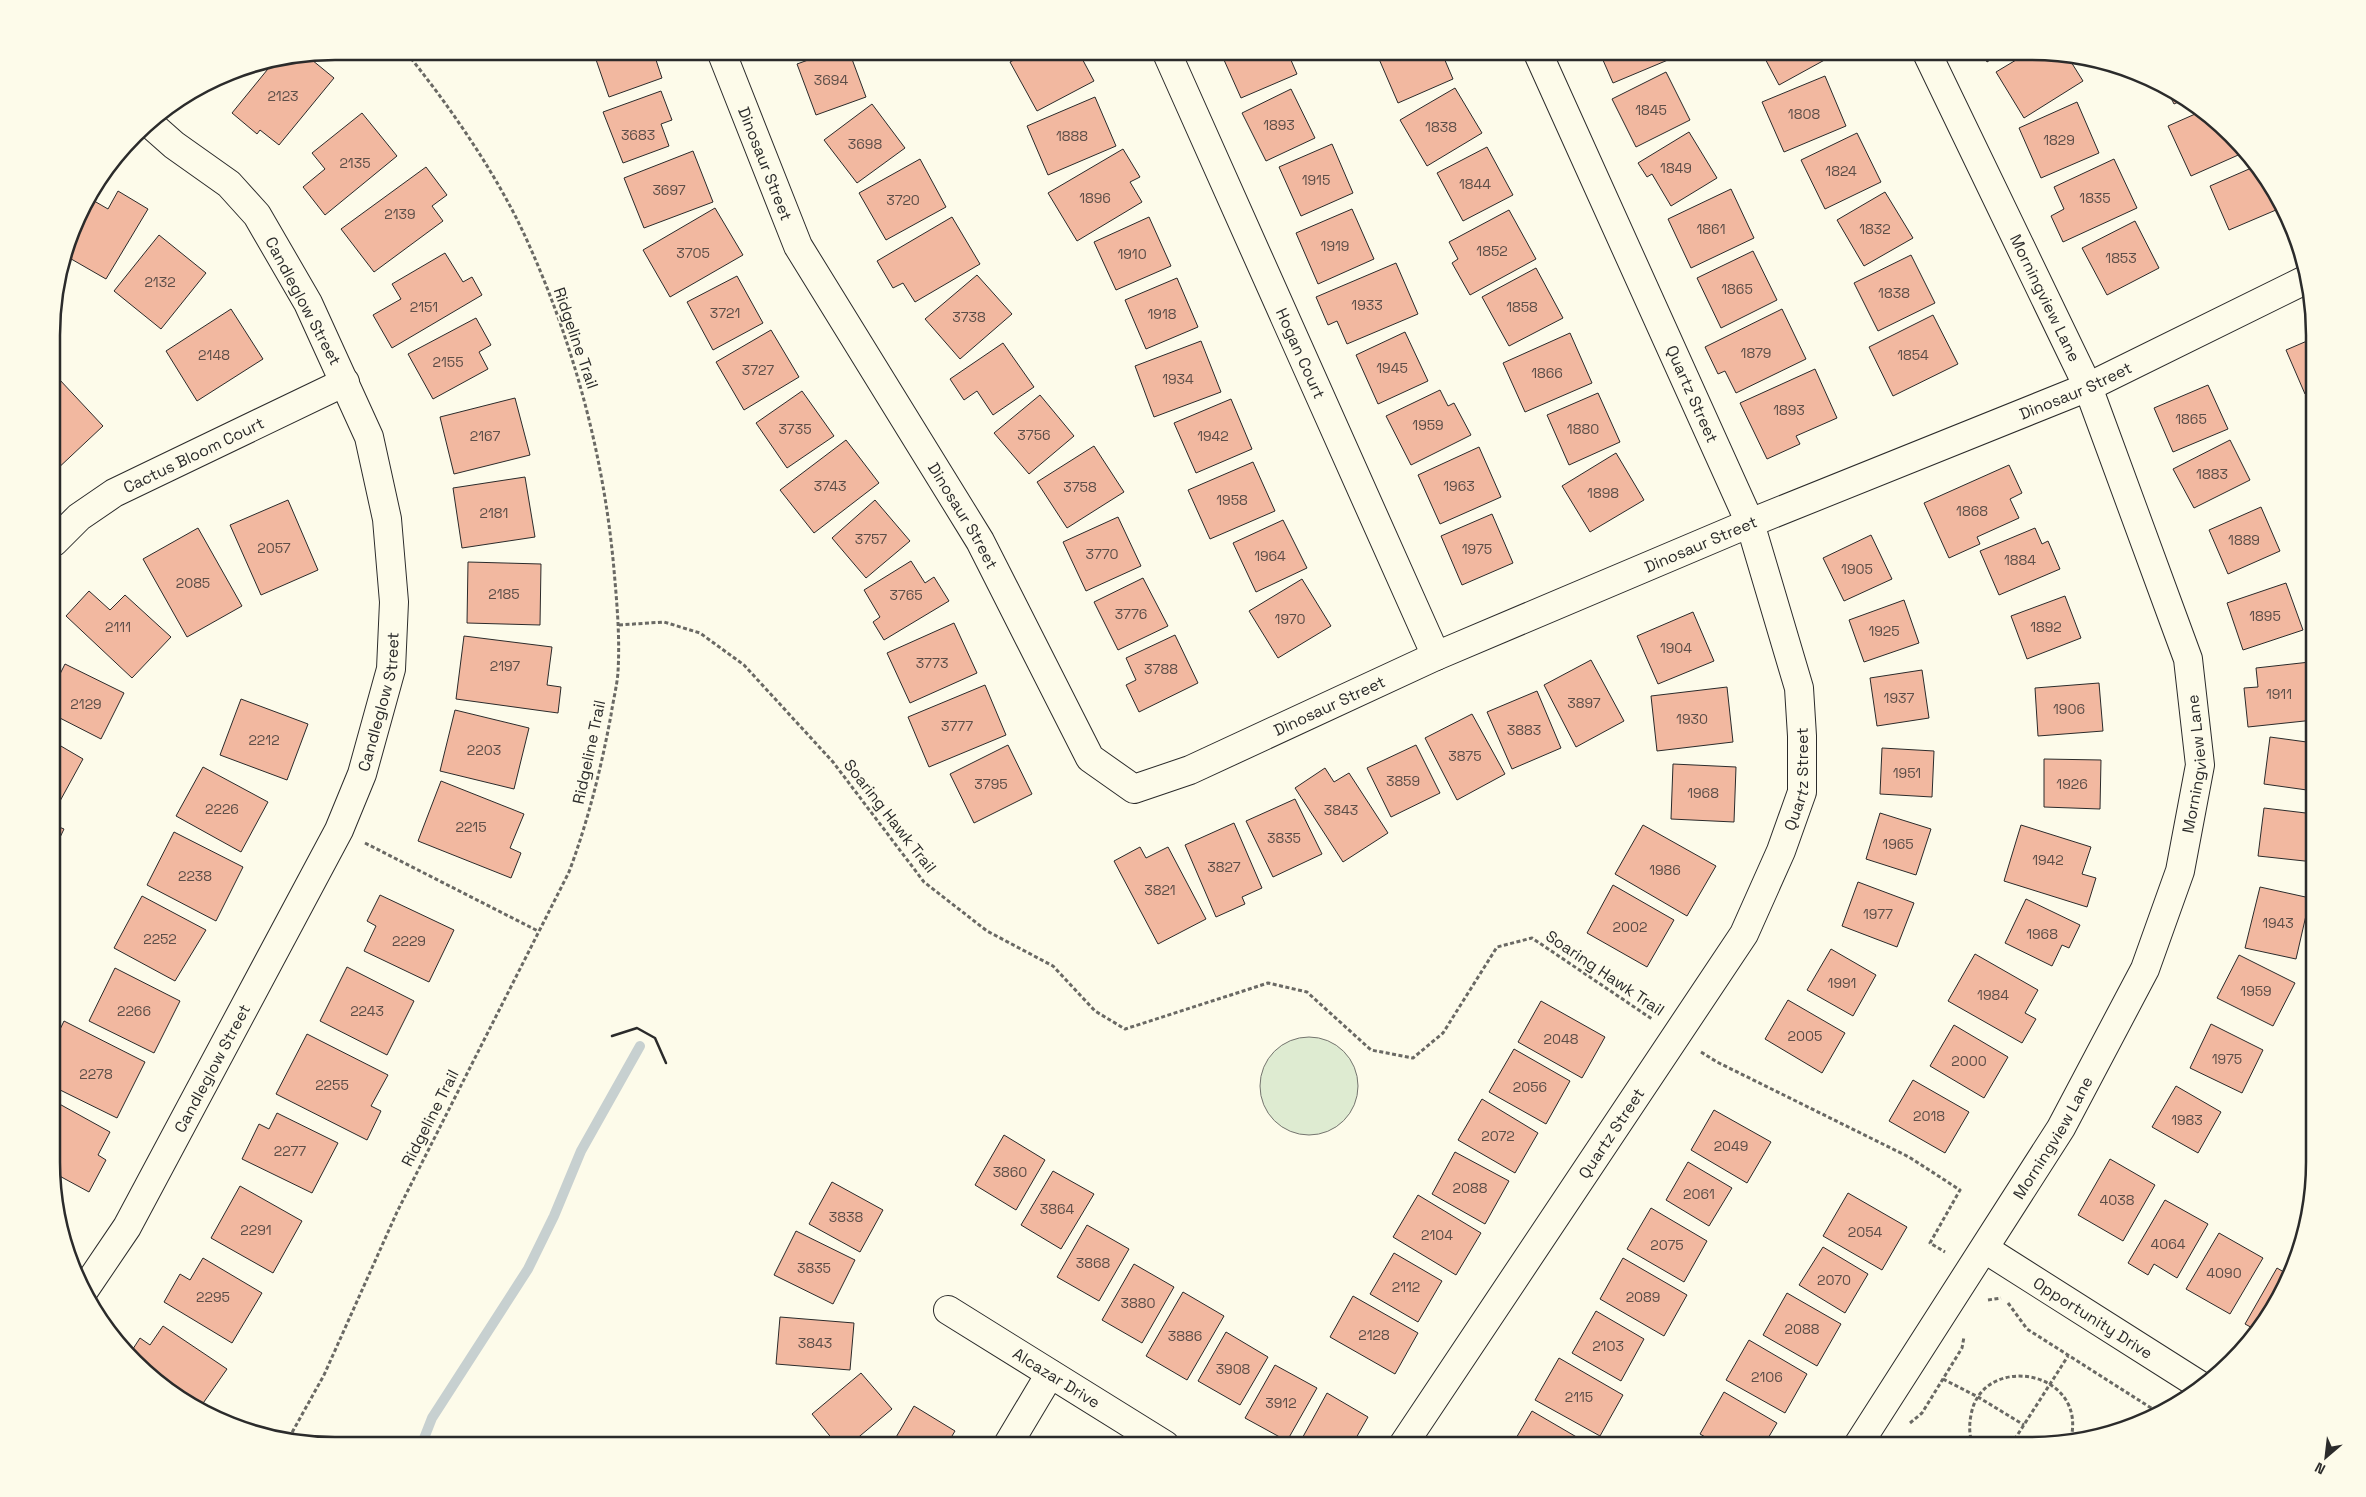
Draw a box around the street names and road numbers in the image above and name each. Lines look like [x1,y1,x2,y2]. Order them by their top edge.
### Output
street label: Dinosaur Street [734,104,797,223]
street label: Morningview Lane [2005,231,2085,365]
street label: Candleglow Street [260,233,346,369]
street label: Ridgeline Trail [549,285,603,391]
street label: Hogan Court [1271,305,1330,402]
street label: Quartz Street [1661,342,1723,446]
street label: Dinosaur Street [2016,357,2135,424]
street label: Cactus Bloom Court [120,412,267,498]
street label: Dinosaur Street [924,458,1003,572]
street label: Dinosaur Street [1641,511,1760,577]
street label: Candleglow Street [353,632,403,774]
street label: Dinosaur Street [1270,671,1388,740]
street label: Morningview Lane [2177,694,2211,835]
street label: Ridgeline Trail [568,698,610,806]
street label: Quartz Street [1779,727,1813,833]
street label: Soaring Hawk Trail [839,755,941,877]
street label: Soaring Hawk Trail [1542,926,1668,1020]
street label: Candleglow Street [169,1000,255,1136]
street label: Ridgeline Trail [397,1066,463,1170]
street label: Morningview Lane [2008,1072,2097,1203]
street label: Quartz Street [1573,1084,1649,1182]
street label: Opportunity Drive [2029,1272,2157,1363]
street label: Alcazar Drive [1009,1343,1104,1413]

